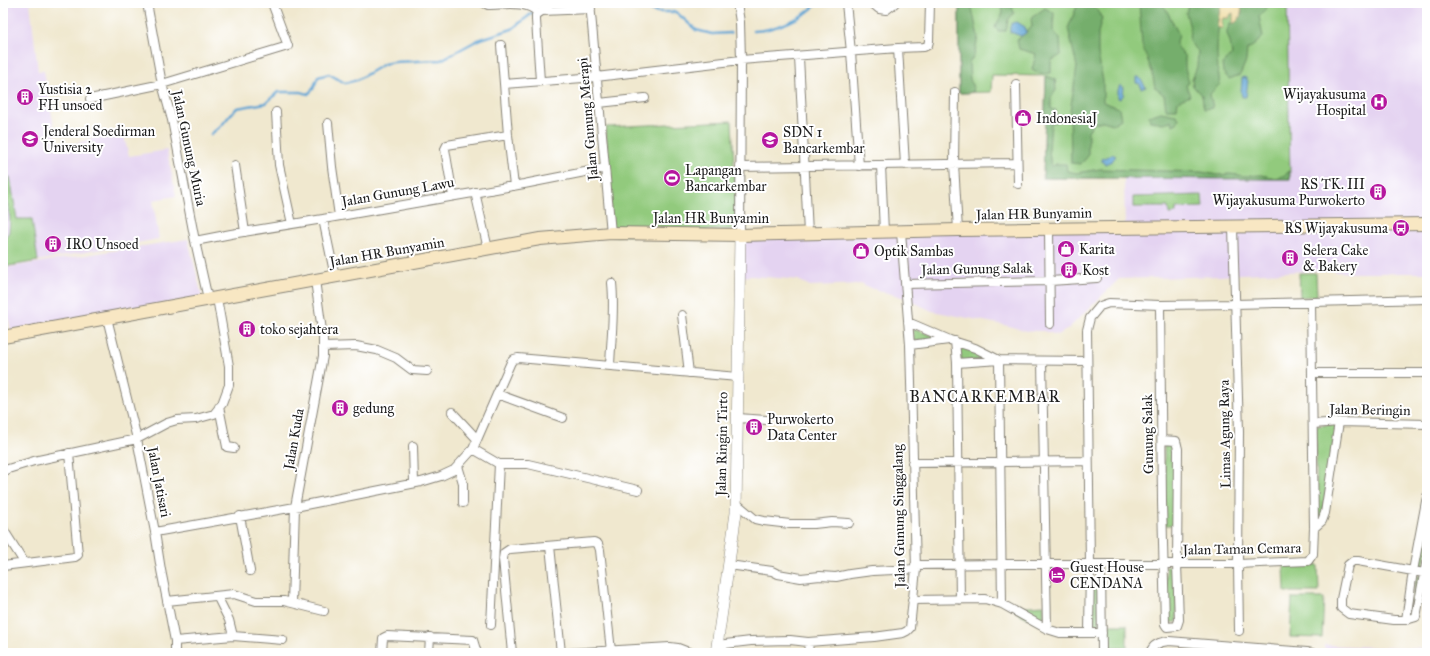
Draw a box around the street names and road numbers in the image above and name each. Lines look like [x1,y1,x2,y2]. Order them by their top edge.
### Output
street label: Jalan Gunung Merapi [574,57,603,183]
street label: Jalan Gunung Muria [167,87,210,208]
street label: Jalan Gunung Lawu [338,174,456,212]
street label: Jalan HR Bunyamin [974,204,1093,225]
street label: Jalan HR Bunyamin [651,210,769,228]
street label: Jalan HR Bunyamin [326,233,446,272]
street label: Jalan Gunung Salak [919,260,1033,280]
street label: Limas Agung Raya [1216,379,1234,488]
street label: Jalan Ringin Tirto [713,392,732,498]
street label: Gunung Salak [1139,393,1157,474]
street label: Jalan Beringin [1327,401,1411,420]
street label: Jalan Kuda [280,407,309,473]
street label: Jalan Jatisari [142,443,174,519]
street label: Jalan Gunung Singgalang [889,444,910,590]
street label: Jalan Taman Cemara [1181,539,1302,560]

